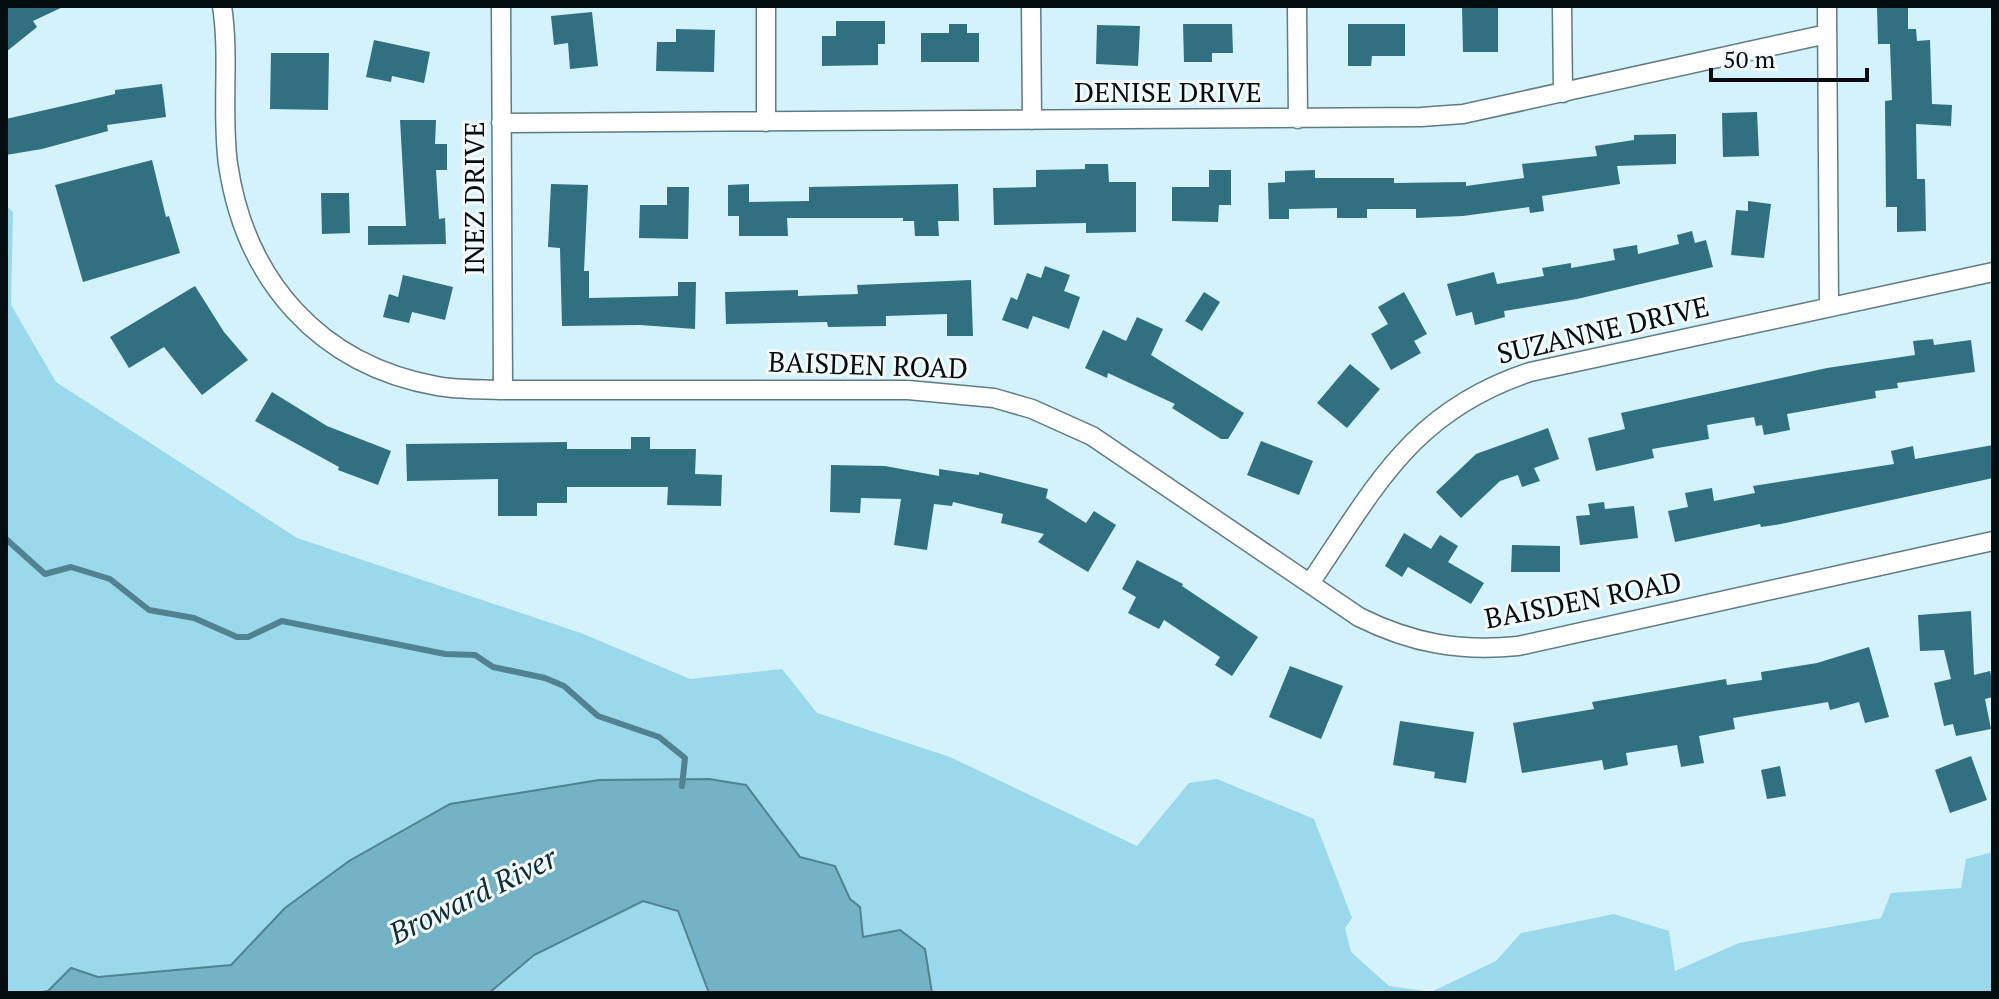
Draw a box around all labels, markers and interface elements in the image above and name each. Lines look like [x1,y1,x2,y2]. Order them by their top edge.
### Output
scale bar [1711,32,1867,82]
text: 50 m [1723,43,1775,75]
street label: DENISE DRIVE [1074,73,1262,110]
street label: INEZ DRIVE [455,121,492,275]
street label: SUZANNE DRIVE [1493,287,1713,372]
street label: BAISDEN ROAD [768,343,968,386]
street label: BAISDEN ROAD [1481,562,1684,637]
water label: Broward River [381,837,564,953]

